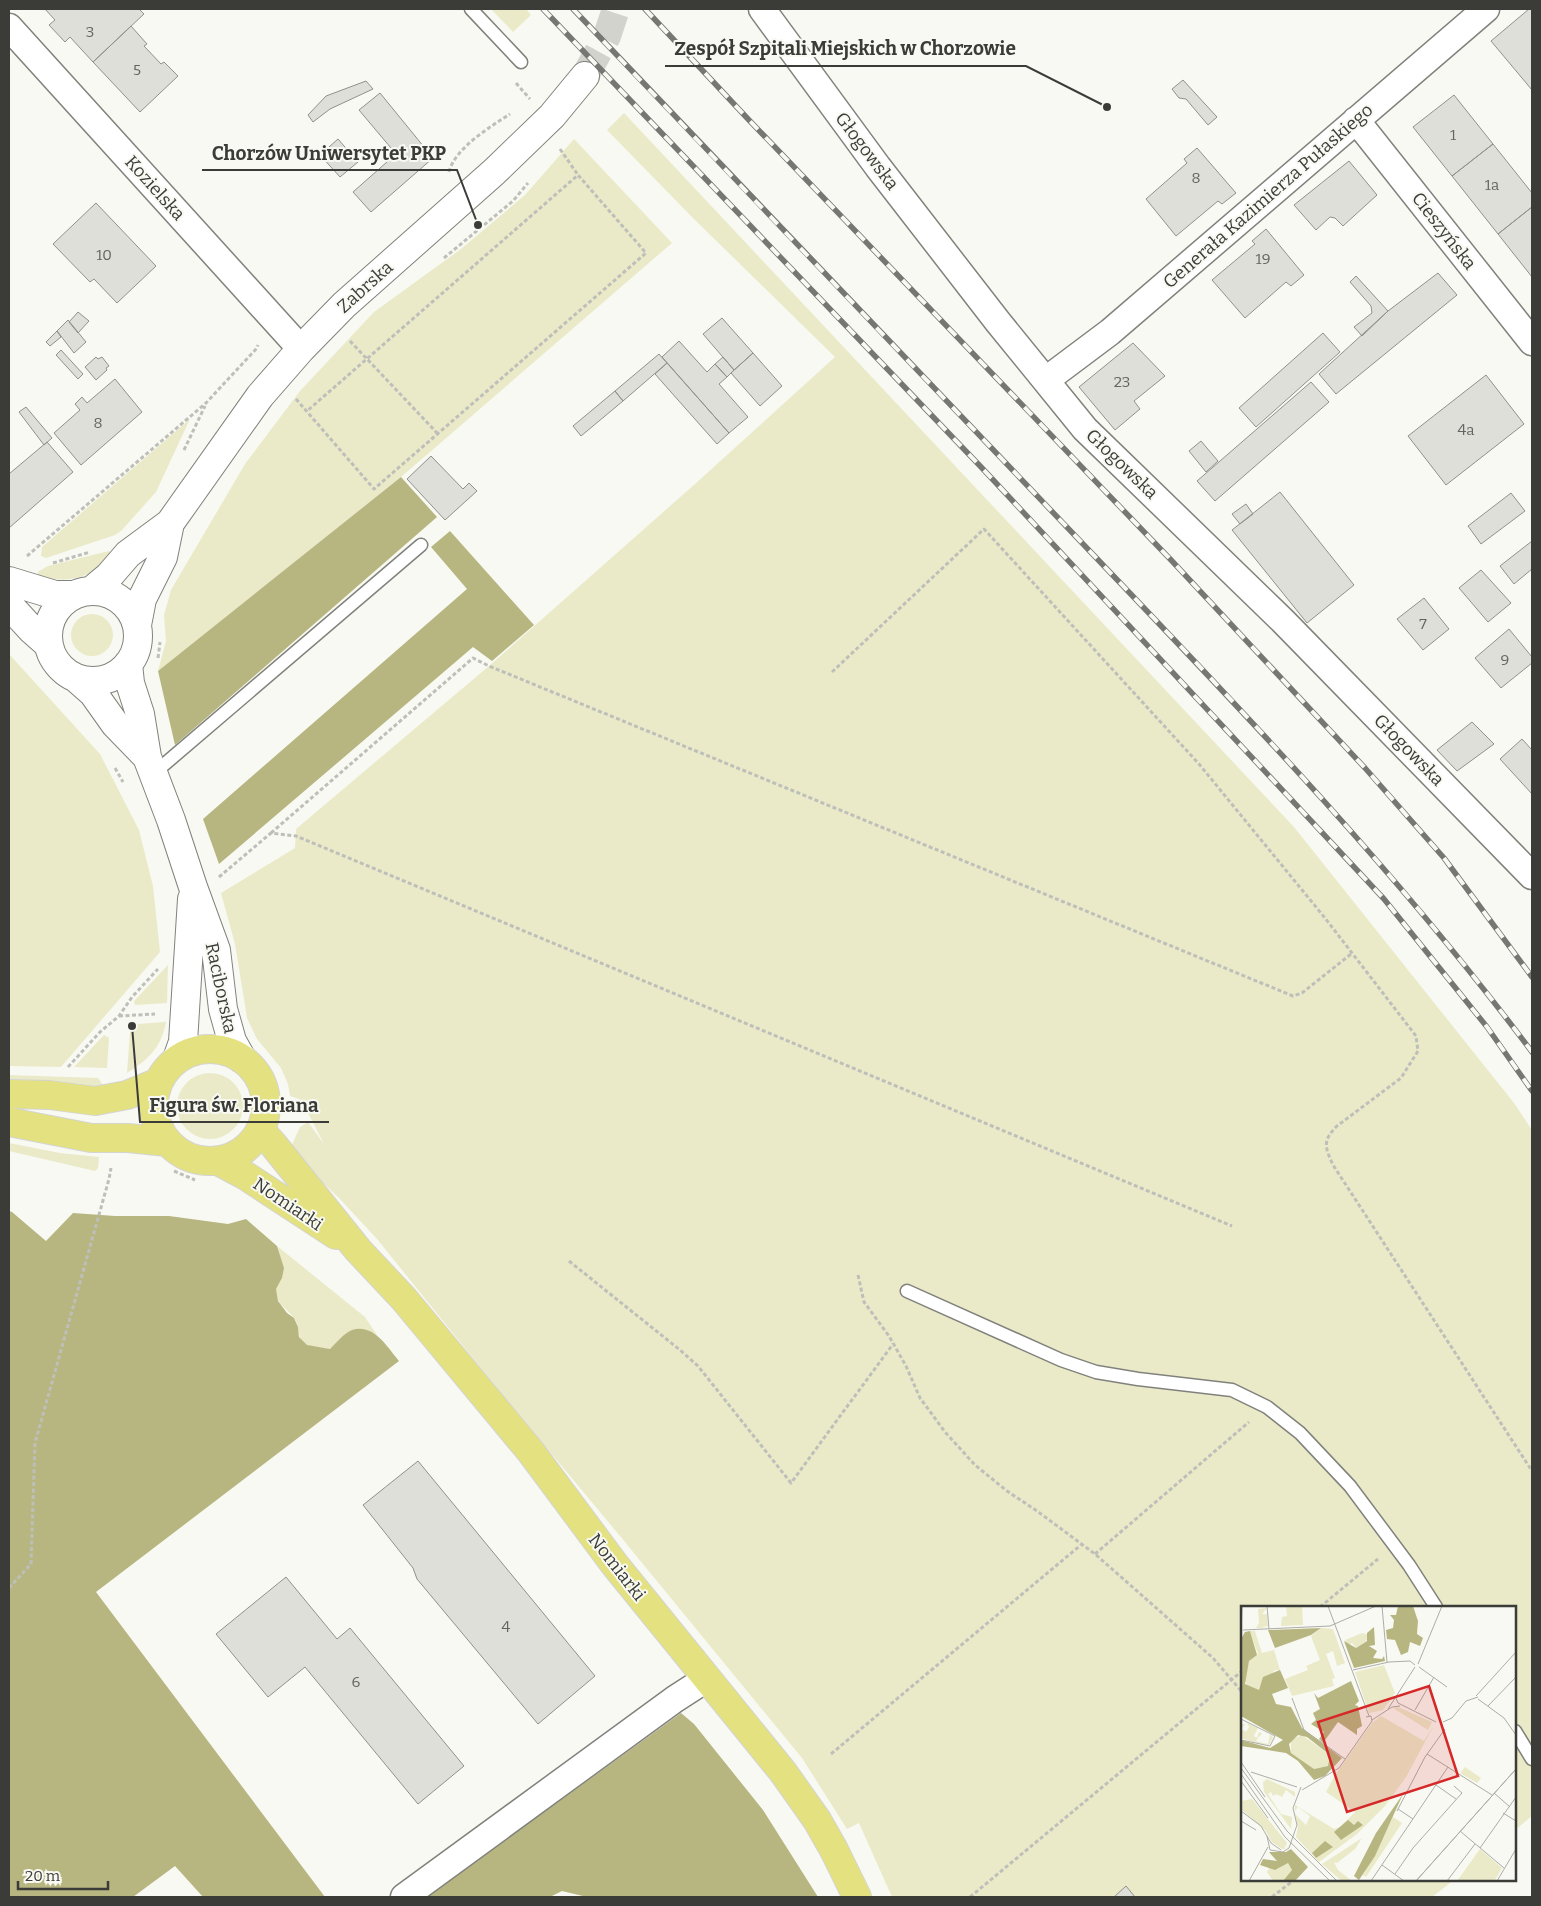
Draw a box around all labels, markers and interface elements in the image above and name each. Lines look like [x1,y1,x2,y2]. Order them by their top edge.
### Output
house number: 3 [86,23,94,41]
callout: Zespół Szpitali Miejskich w Chorzowie [665,32,1026,66]
text: Zespół Szpitali Miejskich w Chorzowie [674,37,1016,60]
house number: 5 [133,61,141,79]
street label: Generała Kazimierza Pułaskiego [1159,99,1377,293]
street label: Głogowska [831,108,903,194]
house number: 1 [1450,126,1456,144]
callout: Chorzów Uniwersytet PKP [202,136,457,170]
text: Chorzów Uniwersytet PKP [212,142,447,165]
street label: Kozielska [120,151,190,225]
house number: 8 [1191,169,1201,187]
house number: 1a [1485,176,1499,194]
street label: Cieszyńska [1407,188,1481,274]
house number: 10 [96,246,112,264]
house number: 19 [1256,250,1270,268]
street label: Zabrska [333,256,397,318]
house number: 23 [1114,373,1130,391]
house number: 8 [93,414,103,432]
house number: 4a [1458,421,1474,439]
street label: Głogowska [1081,424,1163,504]
house number: 7 [1419,615,1427,633]
house number: 9 [1501,651,1509,669]
street label: Głogowska [1369,709,1449,791]
street label: Raciborska [201,941,241,1036]
callout: Figura św. Floriana [140,1088,329,1122]
text: Figura św. Floriana [149,1094,319,1117]
street label: Nomiarki [249,1173,327,1235]
street label: Nomiarki [584,1529,650,1605]
inset map [1241,1606,1516,1881]
house number: 4 [502,1618,511,1636]
house number: 6 [352,1673,361,1691]
scale bar [18,1858,108,1890]
text: 20 m [25,1867,61,1885]

